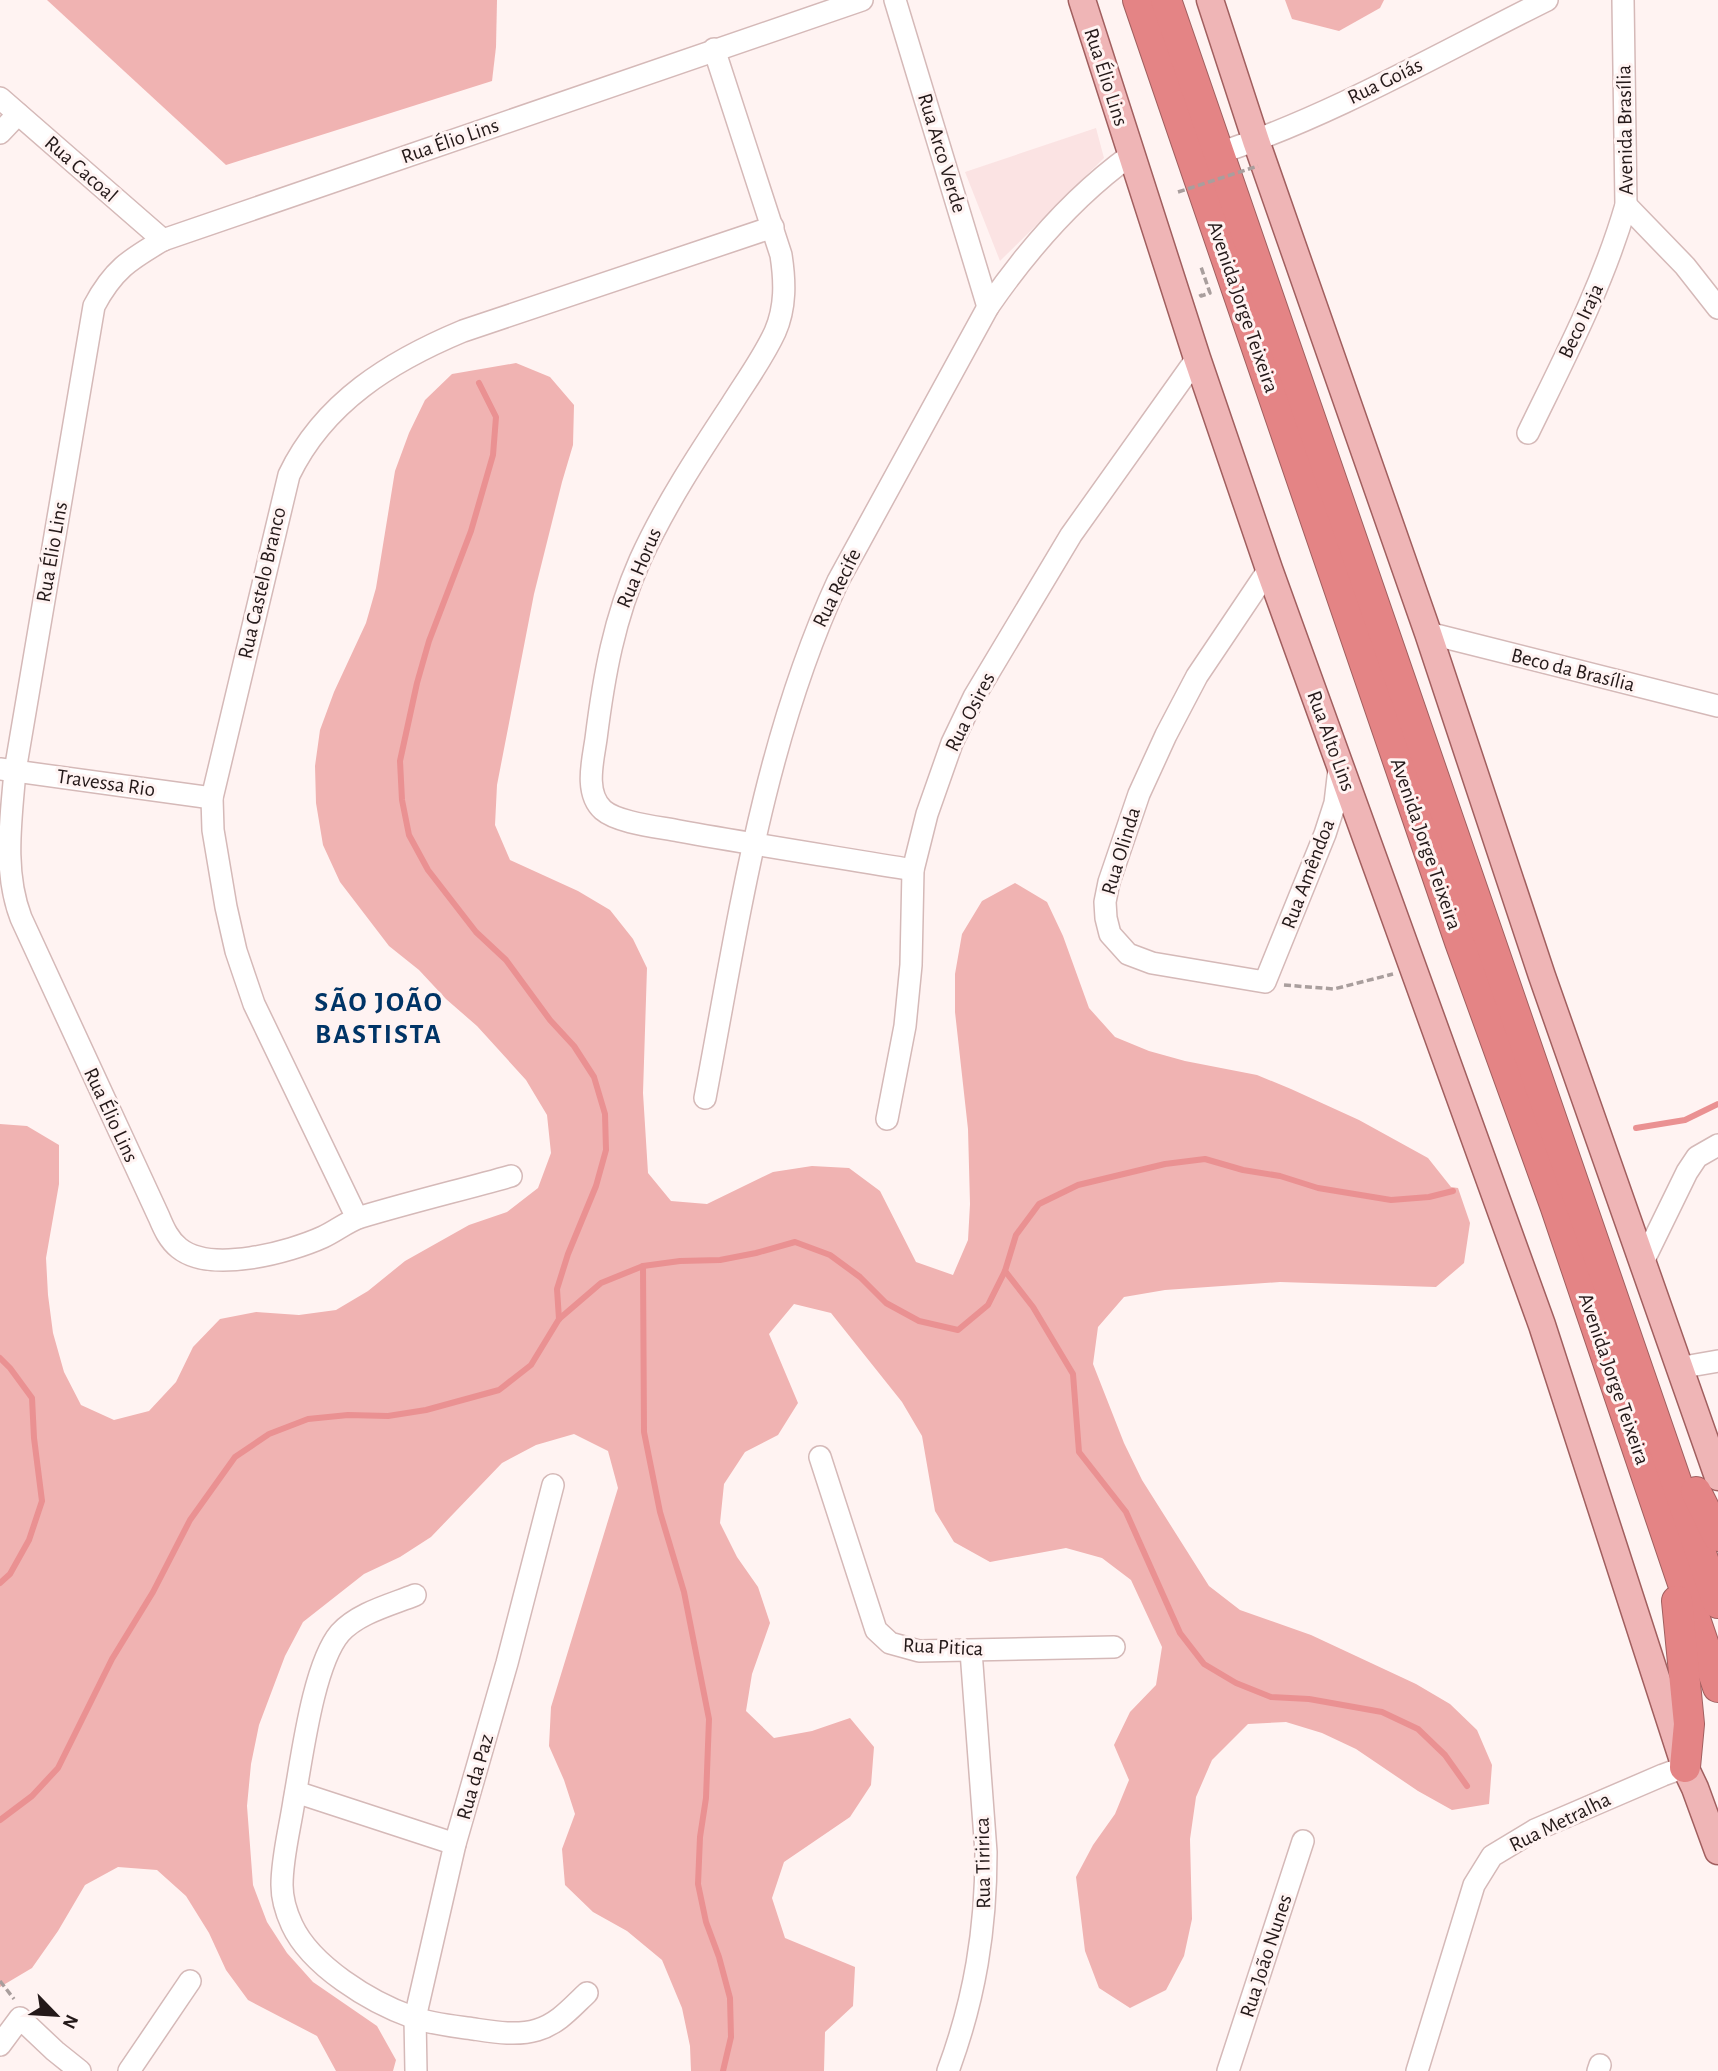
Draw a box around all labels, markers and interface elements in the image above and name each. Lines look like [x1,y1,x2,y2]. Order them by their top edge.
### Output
street label: Rua Élio Lins [1080,25,1134,129]
street label: Rua Goiás [1344,54,1426,108]
street label: Avenida Brasília [1613,64,1637,195]
street label: Rua Arco Verde [914,91,970,215]
street label: Rua Élio Lins [398,113,501,167]
street label: Rua Cacoal [41,132,121,206]
street label: Avenida Jorge Teixeira [1204,219,1282,396]
street label: Beco Iraja [1555,280,1607,361]
street label: Rua Élio Lins [31,500,71,604]
street label: Rua Castelo Branco [234,505,290,661]
street label: Rua Horus [613,525,665,611]
street label: Rua Recife [809,545,865,631]
street label: Beco da Brasília [1509,644,1637,696]
street label: Rua Osires [941,669,999,755]
street label: Rua Alto Lins [1303,688,1359,794]
street label: Avenida Jorge Teixeira [1387,756,1465,933]
street label: Travessa Rio [56,766,156,800]
street label: Rua Olinda [1098,805,1144,897]
street label: Rua Amêndoa [1278,816,1339,932]
district label: SÃO JOÃO BASTISTA [314,987,444,1049]
street label: Rua Élio Lins [80,1064,144,1166]
street label: Avenida Jorge Teixeira [1575,1291,1653,1468]
street label: Rua Pitica [902,1634,984,1660]
street label: Rua da Paz [453,1732,497,1822]
street label: Rua Metralha [1506,1788,1614,1855]
street label: Rua Tiririca [972,1817,994,1909]
street label: Rua João Nunes [1236,1892,1296,2020]
north arrow [21,1980,91,2050]
text: N [59,2012,81,2032]

